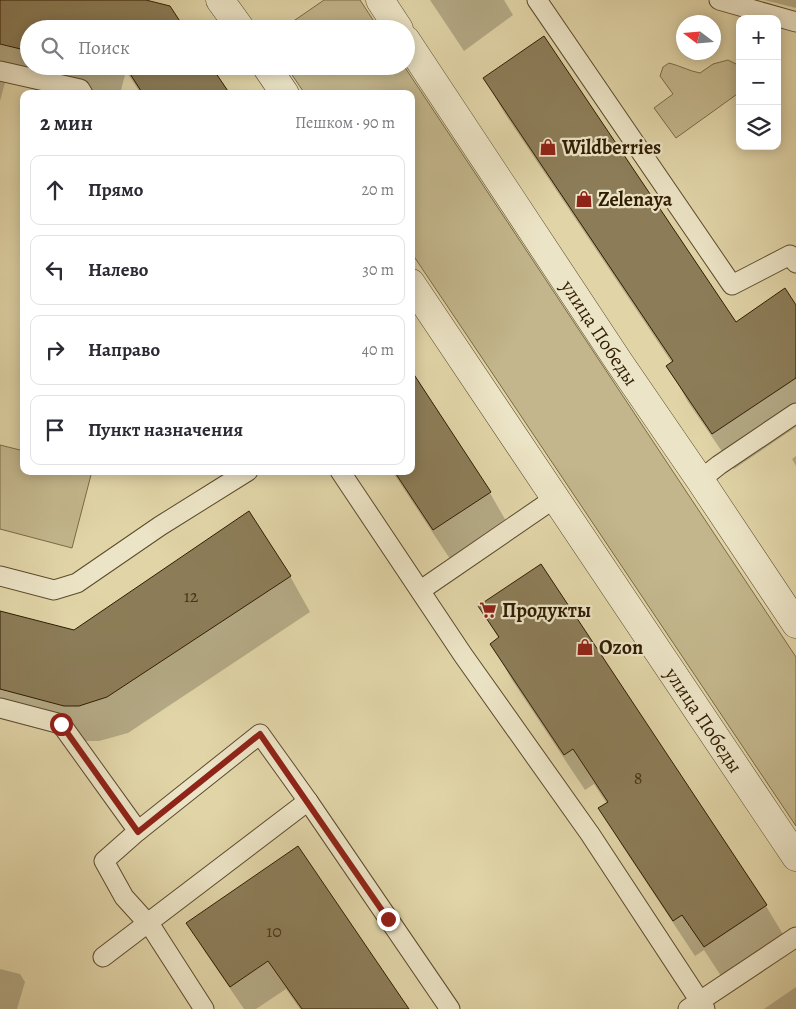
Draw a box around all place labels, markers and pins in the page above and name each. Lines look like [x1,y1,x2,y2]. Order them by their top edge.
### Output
place label: Wildberries [561,134,661,161]
shop icon: Wildberries [538,137,558,157]
place label: Zelenaya [598,186,673,213]
shop icon: Zelenaya [574,189,594,209]
place label: Продукты [502,597,591,624]
supermarket icon: Продукты [478,600,498,620]
place label: Ozon [599,634,643,661]
shop icon: Ozon [575,637,595,657]

